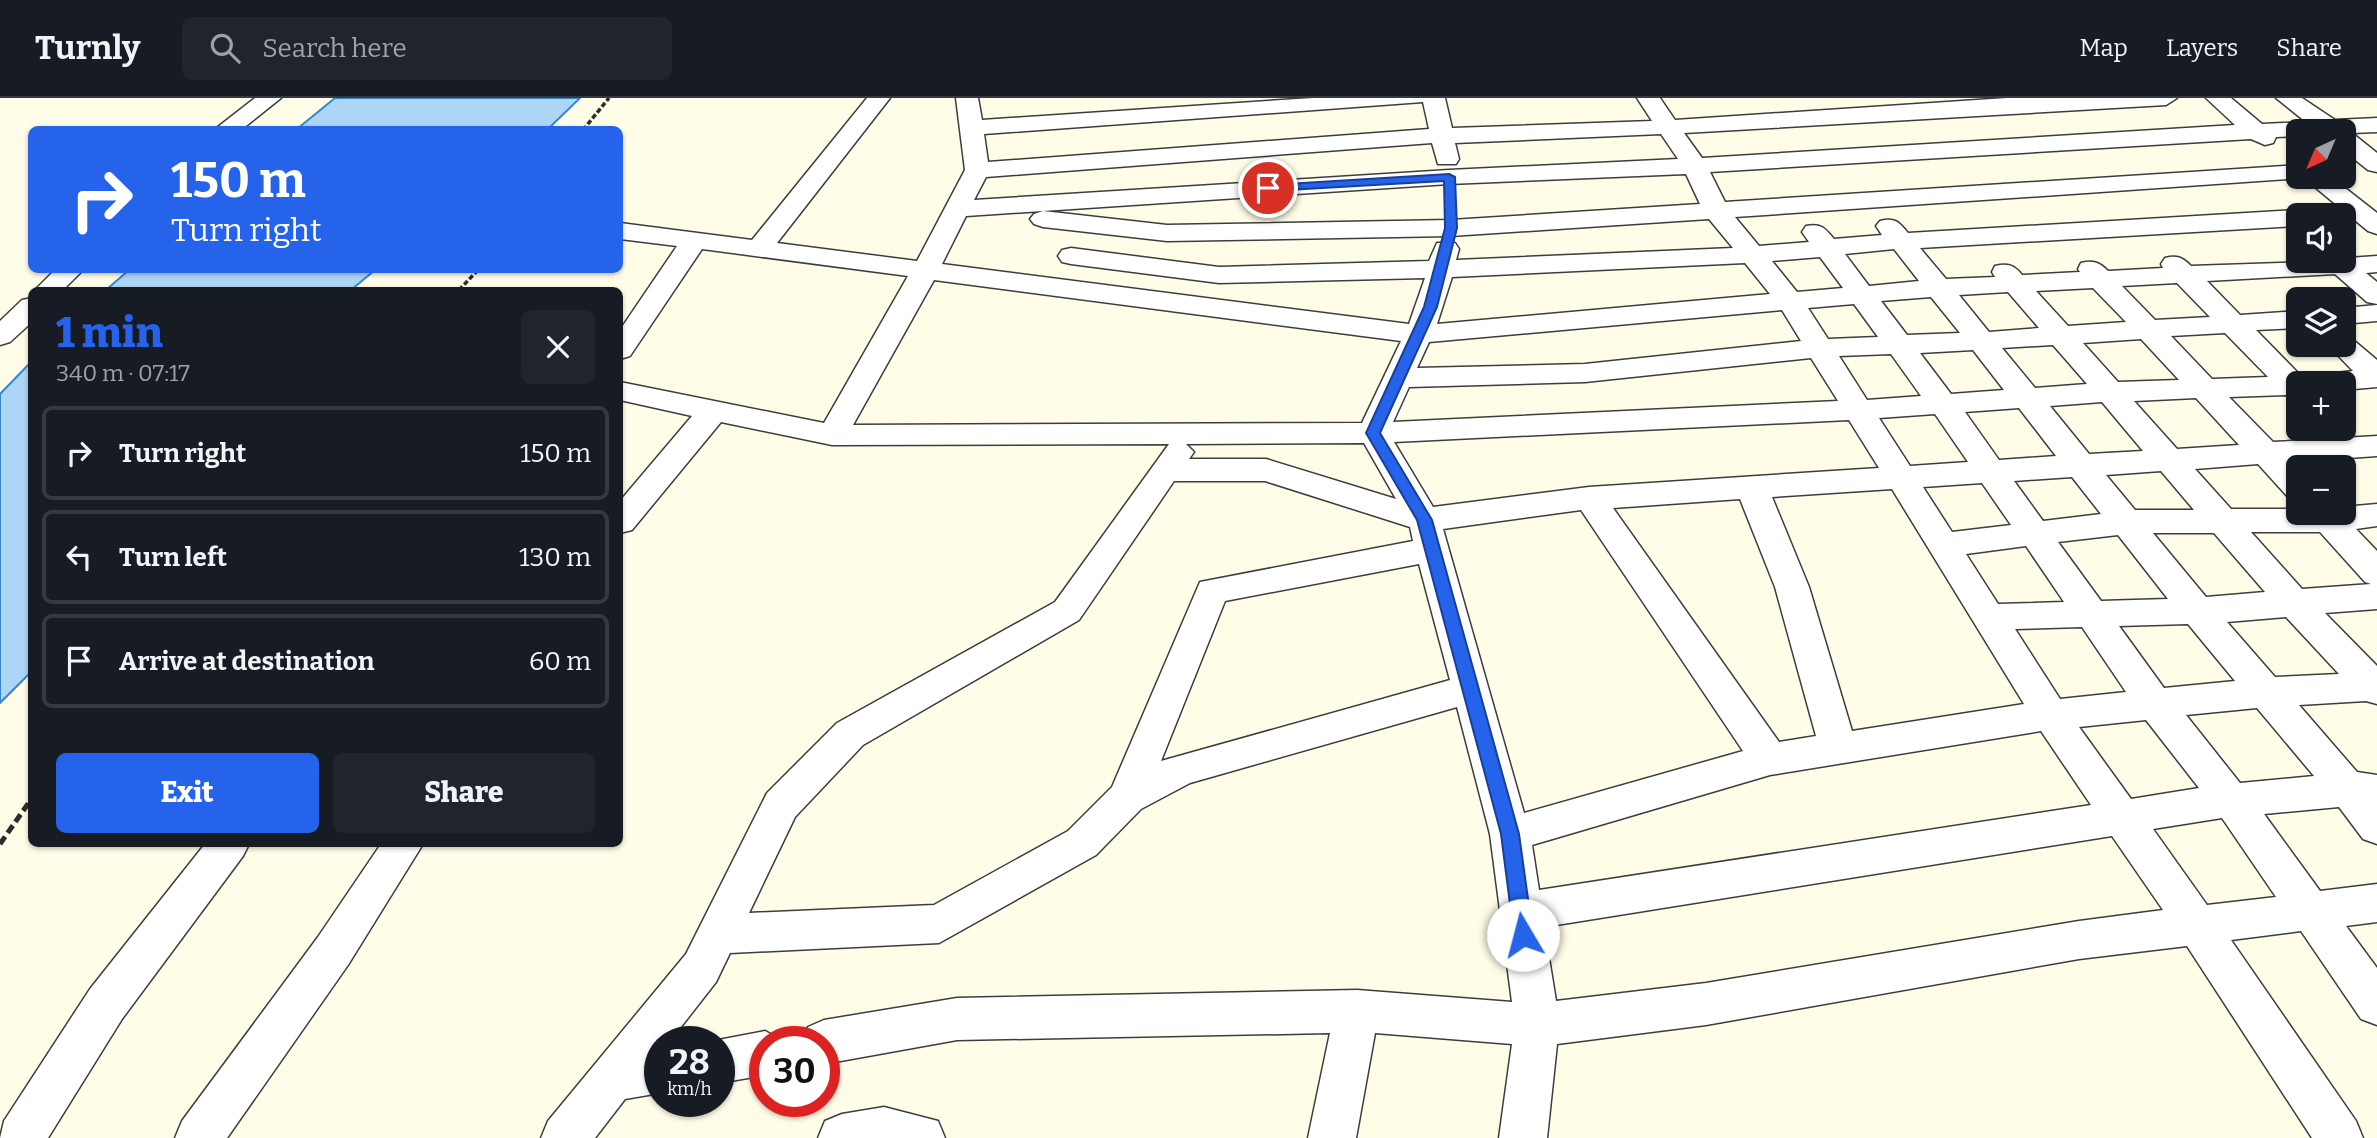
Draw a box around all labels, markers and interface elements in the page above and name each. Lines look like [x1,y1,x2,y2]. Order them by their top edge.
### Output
search box [182,17,672,80]
text: Turnly [35,28,140,68]
icon: search [206,29,244,67]
text: Search here [262,33,407,64]
text: Map [2080,34,2128,62]
text: Layers [2166,34,2238,62]
text: Share [2276,34,2342,62]
north arrow [2286,119,2356,189]
map controls [2286,119,2356,525]
text: 150 m [171,151,306,210]
icon: right [56,154,147,245]
pin [1238,158,1298,218]
icon: arrive [1249,169,1287,207]
button: sound [2286,203,2356,273]
text: Turn right [171,211,322,249]
button: layers [2286,287,2356,357]
text: 1 min [56,308,163,358]
button: close [521,310,595,384]
text: 340 m · 07:17 [56,359,190,387]
button: + [2286,371,2356,441]
icon: right [60,434,98,472]
text: Turn right [119,438,246,469]
text: 150 m [520,438,591,469]
button: − [2286,455,2356,525]
icon: left [60,538,98,576]
text: Turn left [119,542,227,573]
text: 130 m [519,542,591,573]
icon: arrive [60,642,98,680]
text: Arrive at destination [119,646,374,677]
text: 60 m [529,646,591,677]
button: Exit [56,753,319,833]
button: Share [333,753,595,833]
position arrow [1486,898,1560,972]
speed limit sign: 30 [749,1026,840,1117]
text: 28 [669,1041,710,1083]
text: km/h [667,1078,712,1100]

